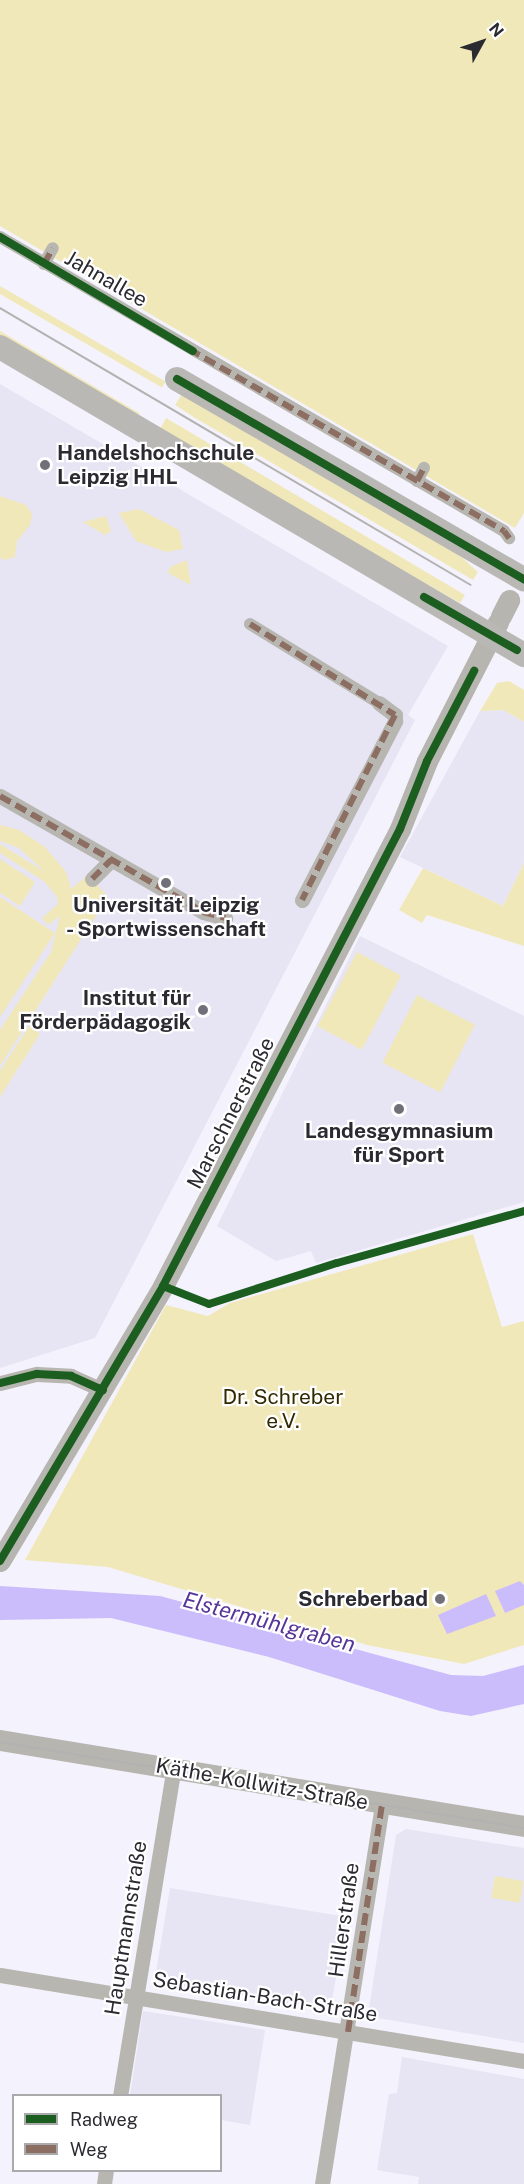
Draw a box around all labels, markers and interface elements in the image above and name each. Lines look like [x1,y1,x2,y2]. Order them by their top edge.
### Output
north arrow [452,12,512,72]
text: N [485,19,507,41]
street label: Jahnallee [60,245,152,313]
place label: Handelshochschule Leipzig HHL [57,440,254,490]
marker: Handelshochschule Leipzig HHL [38,458,52,472]
marker: Universität Leipzig - Sportwissenschaft [159,876,173,890]
place label: Universität Leipzig - Sportwissenschaft [65,892,267,942]
place label: Institut für Förderpädagogik [19,985,191,1035]
marker: Institut für Förderpädagogik [196,1003,210,1017]
street label: Marschnerstraße [182,1033,280,1193]
marker: Landesgymnasium für Sport [392,1102,406,1116]
place label: Landesgymnasium für Sport [305,1118,493,1168]
park label: Dr. Schreber e.V. [222,1384,344,1434]
water label: Elstermühlgraben [180,1586,358,1658]
place label: Schreberbad [298,1586,428,1612]
marker: Schreberbad [433,1592,447,1606]
street label: Käthe-Kollwitz-Straße [154,1753,370,1815]
street label: Hauptmannstraße [100,1839,152,2017]
street label: Hillerstraße [323,1861,365,1979]
street label: Sebastian-Bach-Straße [151,1967,379,2027]
legend [12,2094,222,2172]
text: Radweg [70,2109,138,2130]
text: Weg [70,2139,108,2160]

